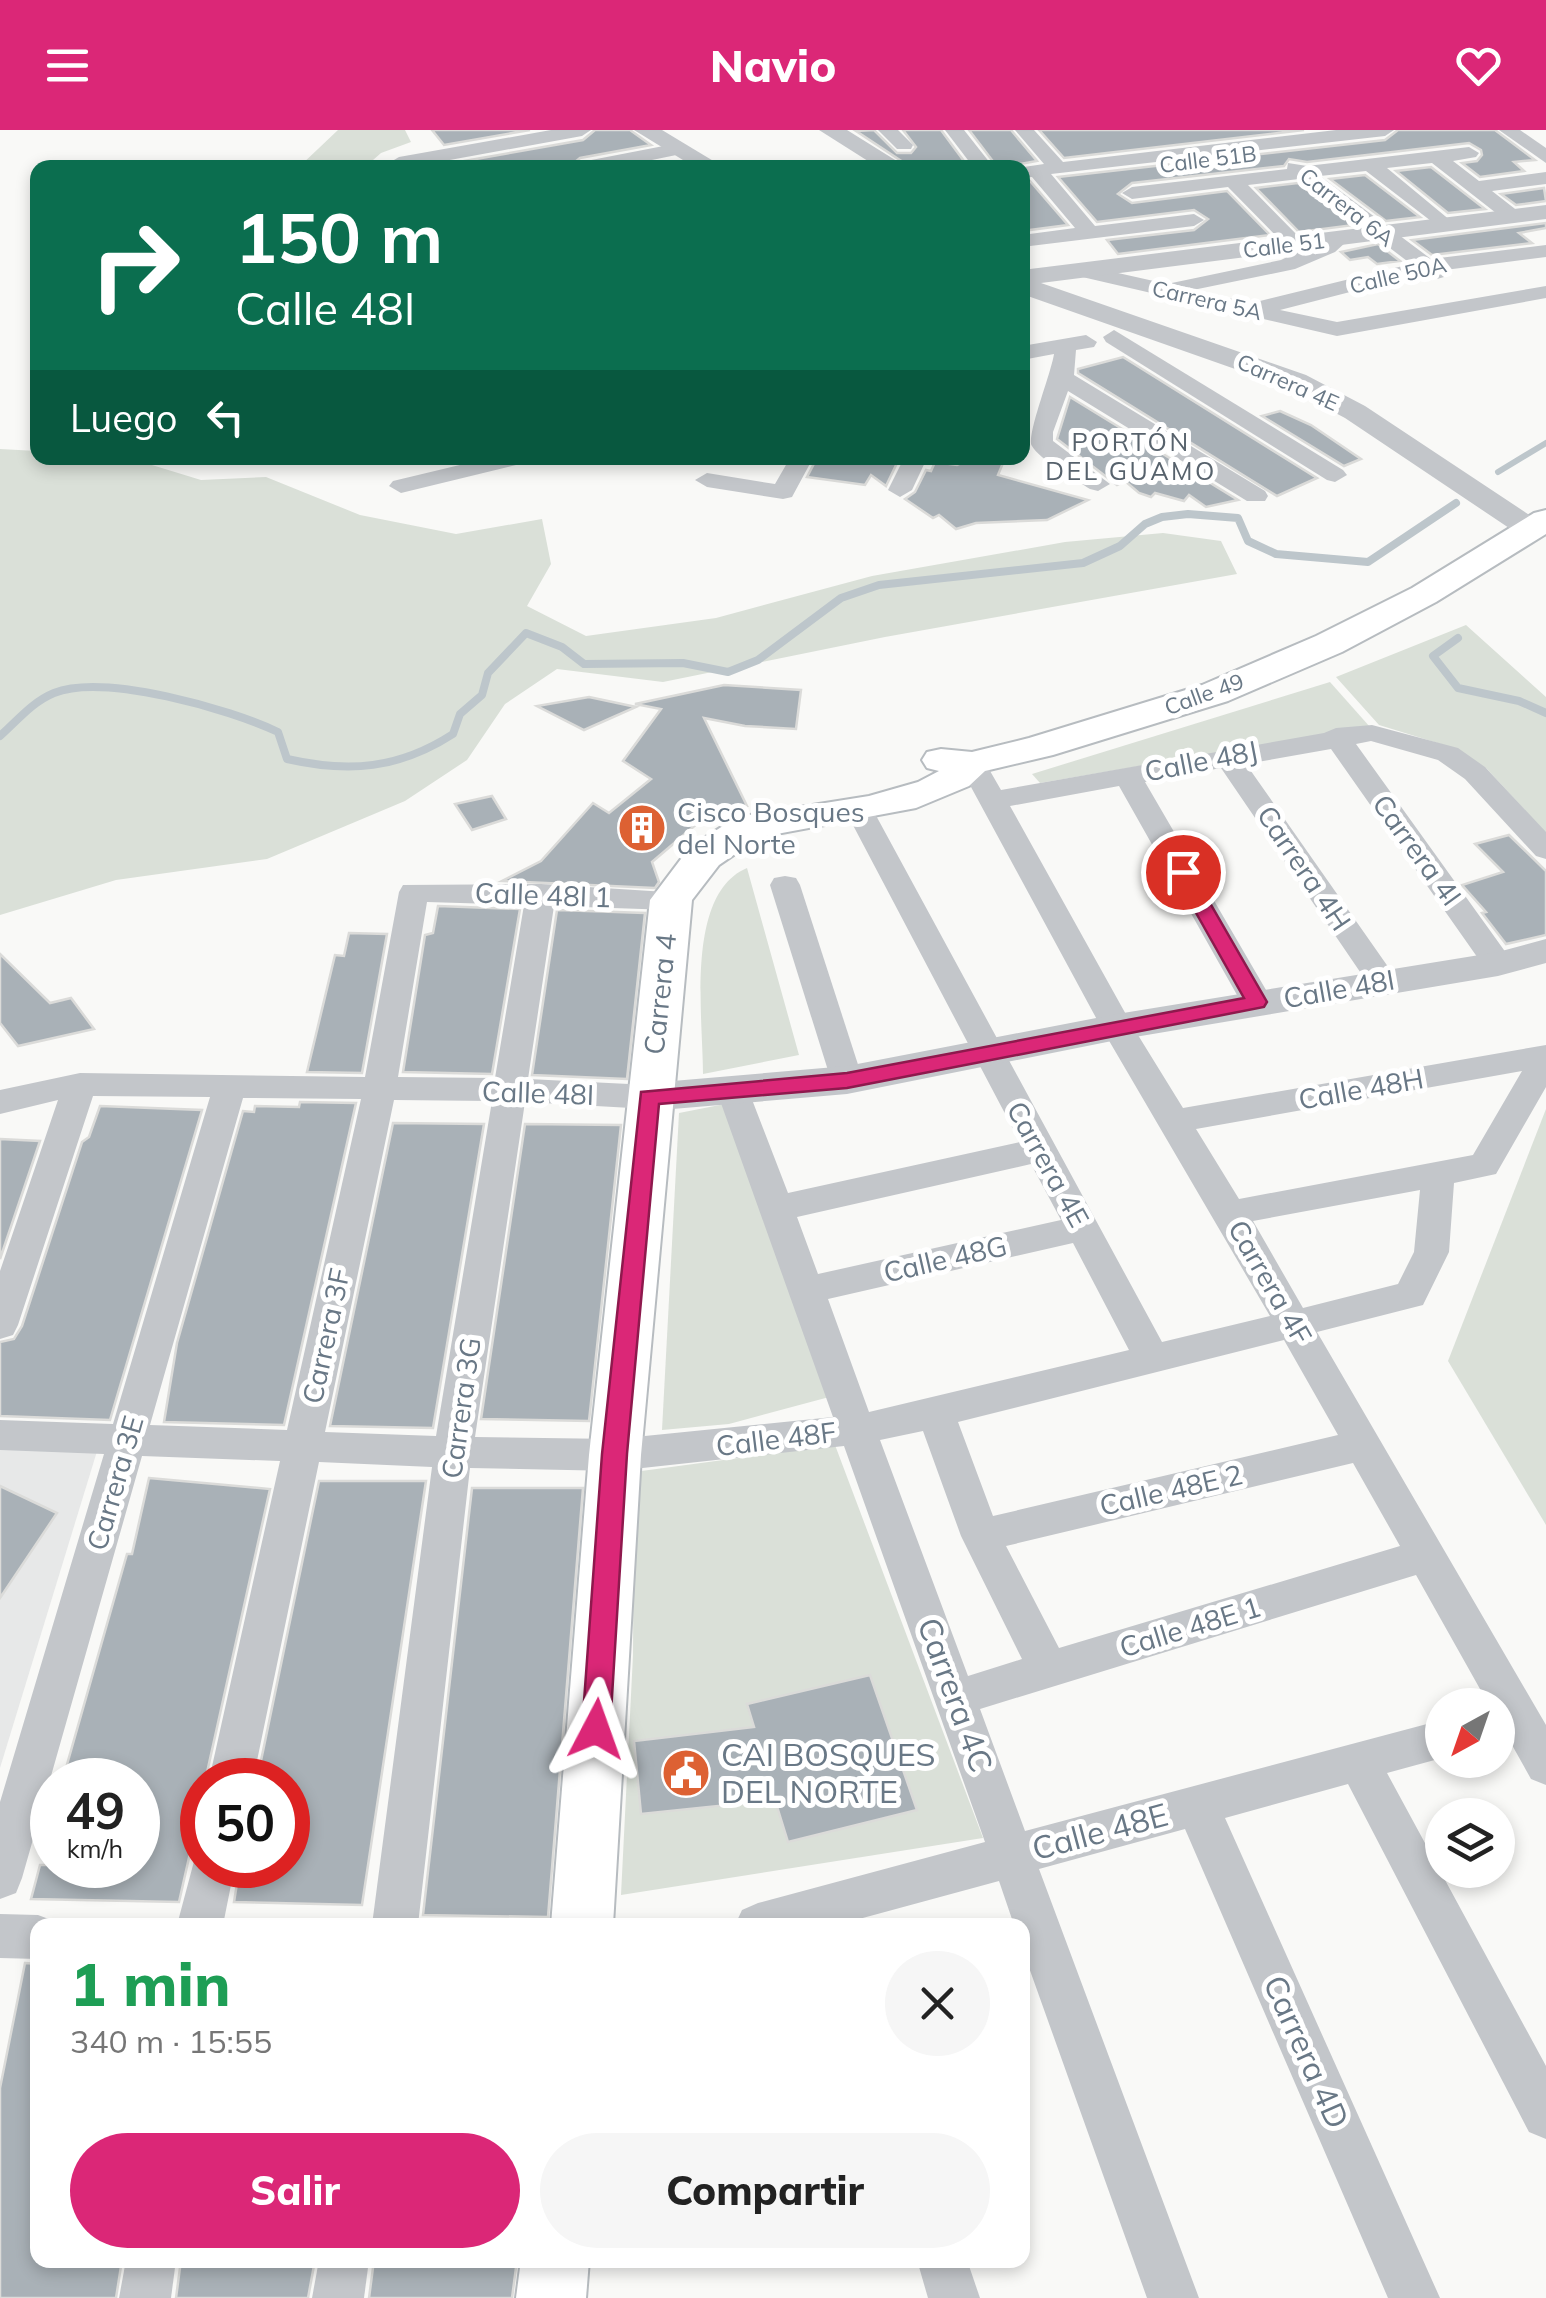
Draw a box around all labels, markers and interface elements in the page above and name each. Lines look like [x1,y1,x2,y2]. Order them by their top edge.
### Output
text: Navio [710,37,836,93]
icon: menu [40,38,95,93]
icon: heart [1451,38,1506,93]
street label: Calle 51B [1158,139,1258,179]
street label: Carrera 6A [1294,162,1400,252]
text: 150 m [235,193,443,281]
icon: right [70,200,200,330]
street label: Calle 51 [1241,226,1327,264]
street label: Calle 50A [1347,250,1449,300]
street label: Carrera 5A [1149,274,1265,326]
text: Calle 48I [235,280,415,336]
street label: Carrera 4E [1233,347,1343,417]
icon: left [198,390,253,445]
text: Luego [70,394,178,442]
district label: PORTÓN DEL GUAMO [1045,426,1217,486]
street label: Calle 49 [1160,667,1248,721]
street label: Calle 48J [1142,732,1260,789]
street label: Carrera 4I [1365,787,1469,912]
place label: Cisco Bosques del Norte [677,794,865,861]
street label: Carrera 4H [1250,799,1359,937]
building icon: Cisco Bosques del Norte [616,802,668,854]
pin [1141,830,1226,915]
icon: arrive [1156,845,1211,900]
street label: Calle 48I 1 [474,875,612,914]
street label: Carrera 4 [636,931,683,1056]
street label: Calle 48I [1281,962,1397,1015]
street label: Calle 48H [1296,1060,1426,1117]
street label: Calle 48I [481,1073,595,1112]
street label: Carrera 4E [1000,1095,1097,1233]
street label: Carrera 4F [1221,1213,1320,1350]
street label: Calle 48G [880,1227,1010,1290]
street label: Carrera 3F [294,1265,357,1407]
street label: Carrera 3G [433,1335,488,1481]
street label: Carrera 3E [79,1412,150,1554]
street label: Calle 48F [714,1414,838,1463]
street label: Calle 48E 2 [1096,1456,1246,1523]
street label: Calle 48E 1 [1115,1589,1265,1665]
street label: Carrera 4C [910,1612,1002,1777]
position arrow [544,1677,648,1781]
north arrow [1425,1688,1515,1778]
map controls [1425,1688,1515,1888]
place label: CAI BOSQUES DEL NORTE [721,1734,935,1811]
public building icon: CAI BOSQUES DEL NORTE [660,1747,712,1799]
speed limit sign: 50 [180,1758,310,1888]
text: 49 [65,1779,125,1842]
street label: Calle 48E [1028,1794,1172,1868]
button: layers [1425,1798,1515,1888]
text: km/h [67,1833,123,1864]
text: 1 min [70,1946,231,2021]
button: close [885,1951,990,2056]
street label: Carrera 4D [1255,1969,1358,2134]
text: 340 m · 15:55 [70,2021,272,2061]
button: Salir [70,2133,520,2248]
button: Compartir [540,2133,990,2248]

